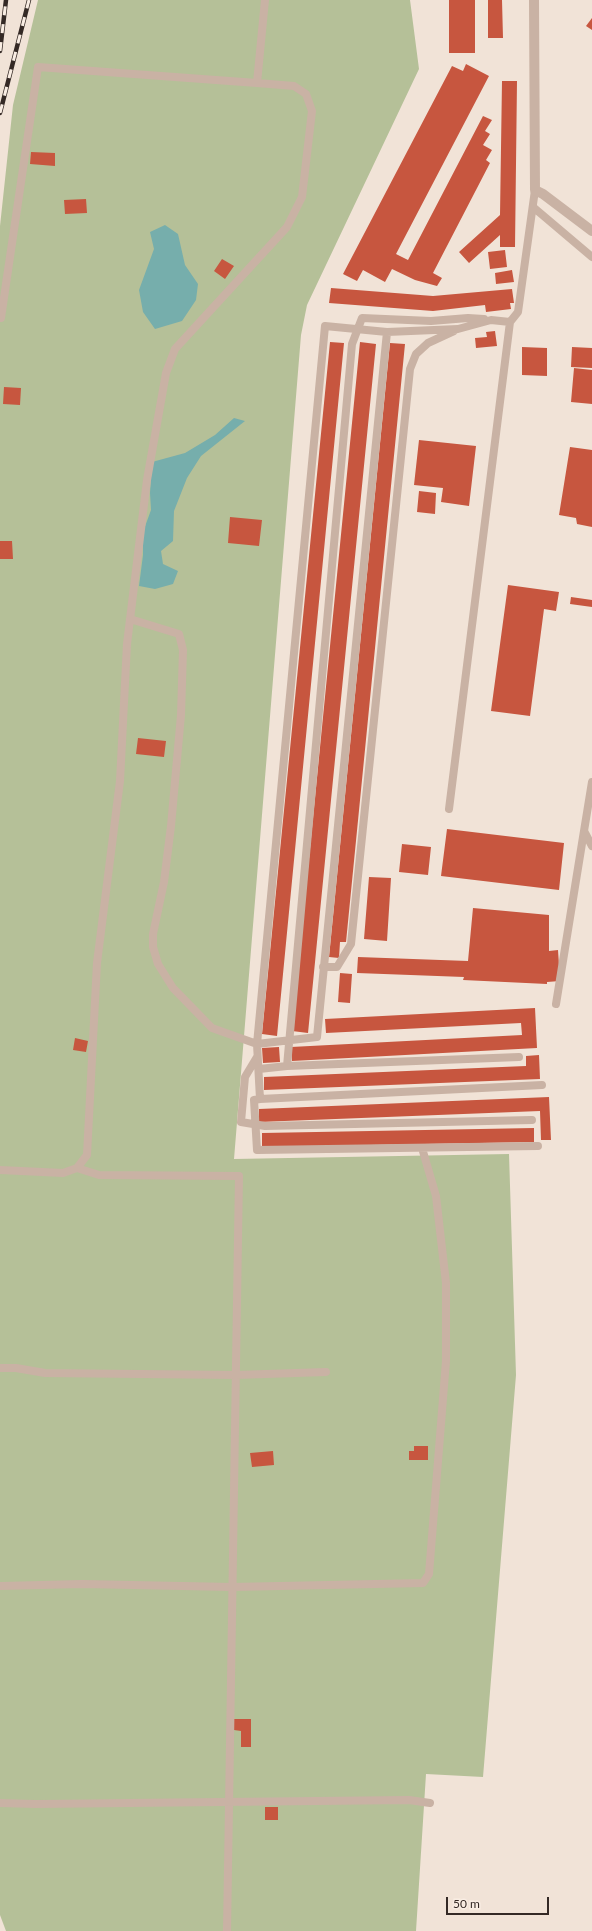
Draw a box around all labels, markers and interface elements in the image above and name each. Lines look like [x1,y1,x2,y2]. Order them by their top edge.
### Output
scale bar [448,1889,551,1915]
text: 50 m [453,1896,480,1911]

